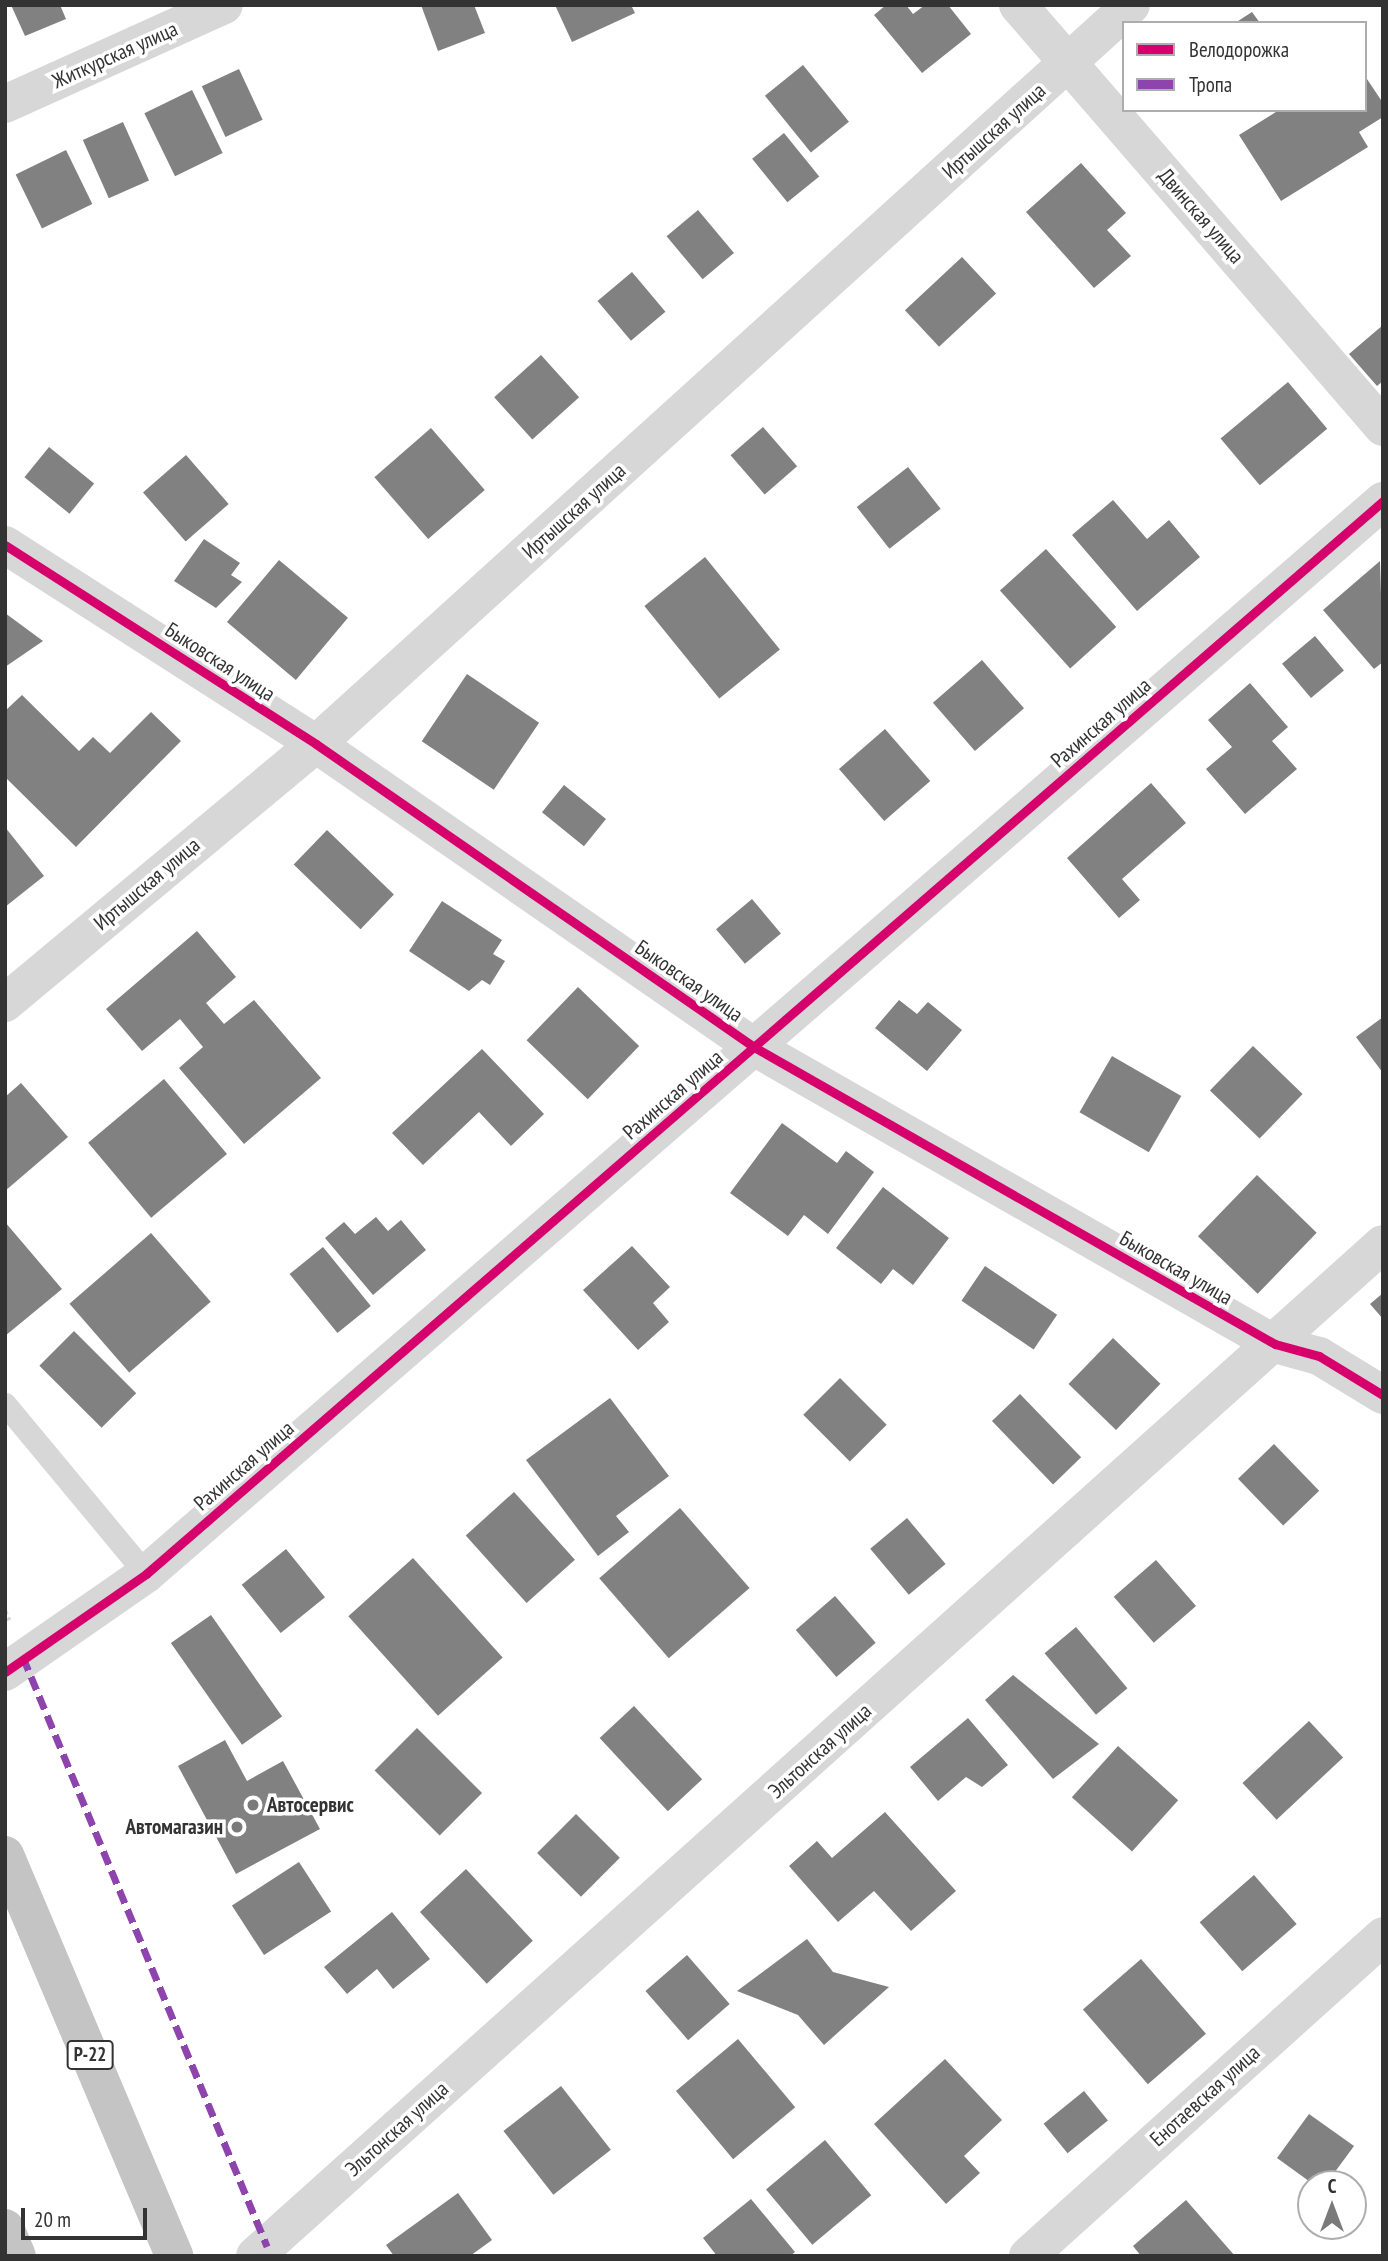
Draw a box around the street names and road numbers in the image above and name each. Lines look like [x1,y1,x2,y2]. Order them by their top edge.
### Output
street label: Житкурская улица [48,16,182,94]
street label: Иртышская улица [937,78,1051,184]
street label: Двинская улица [1153,163,1249,269]
street label: Иртышская улица [517,458,631,564]
street label: Быковская улица [160,617,280,707]
street label: Рахинская улица [1046,673,1156,773]
street label: Иртышская улица [89,832,205,936]
street label: Быковская улица [630,935,748,1027]
street label: Рахинская улица [618,1045,728,1145]
street label: Быковская улица [1115,1226,1237,1310]
street label: Рахинская улица [189,1416,299,1516]
street label: Эльтонская улица [763,1698,877,1804]
road number: Р-22 [66,2039,114,2070]
street label: Енотаевская улица [1145,2040,1265,2152]
street label: Эльтонская улица [340,2076,454,2182]

